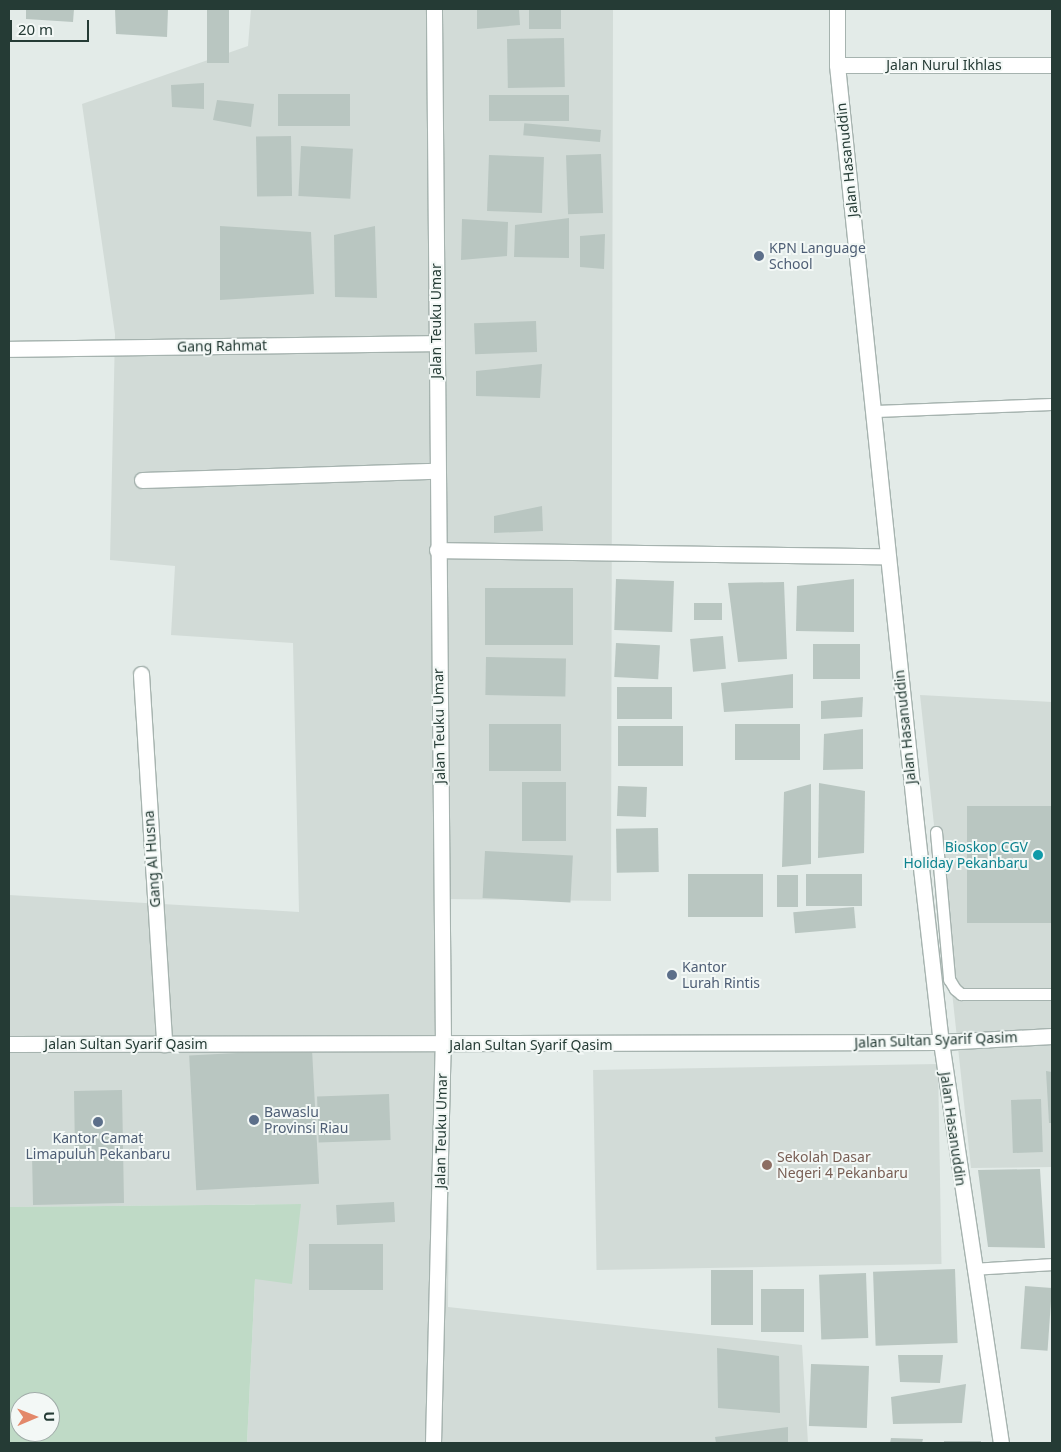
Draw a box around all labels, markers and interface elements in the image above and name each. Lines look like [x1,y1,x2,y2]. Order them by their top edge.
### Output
scale bar [12,10,91,42]
text: 20 m [18,19,53,39]
street label: Jalan Nurul Ikhlas [886,57,1002,73]
street label: Jalan Hasanuddin [833,102,861,218]
place label: KPN Language School [769,240,866,272]
marker: KPN Language School [753,250,765,262]
street label: Jalan Teuku Umar [428,263,444,379]
street label: Gang Rahmat [177,337,267,355]
street label: Jalan Teuku Umar [430,668,448,784]
street label: Jalan Hasanuddin [891,669,919,785]
street label: Gang Al Husna [140,810,164,908]
place label: Bioskop CGV Holiday Pekanbaru [903,839,1028,872]
marker: Bioskop CGV Holiday Pekanbaru [1032,849,1044,861]
place label: Kantor Lurah Rintis [682,959,760,992]
marker: Kantor Lurah Rintis [666,969,678,981]
street label: Jalan Sultan Syarif Qasim [854,1029,1018,1051]
street label: Jalan Sultan Syarif Qasim [44,1036,208,1052]
street label: Jalan Sultan Syarif Qasim [449,1037,613,1053]
street label: Jalan Hasanuddin [937,1071,969,1187]
street label: Jalan Teuku Umar [432,1073,450,1189]
place label: Bawaslu Provinsi Riau [264,1104,348,1136]
marker: Bawaslu Provinsi Riau [248,1114,260,1126]
marker: Kantor Camat Limapuluh Pekanbaru [92,1116,104,1128]
place label: Kantor Camat Limapuluh Pekanbaru [26,1130,170,1162]
place label: Sekolah Dasar Negeri 4 Pekanbaru [777,1149,908,1182]
marker: Sekolah Dasar Negeri 4 Pekanbaru [761,1159,773,1171]
north arrow [10,1392,60,1442]
text: U [40,1411,59,1422]

